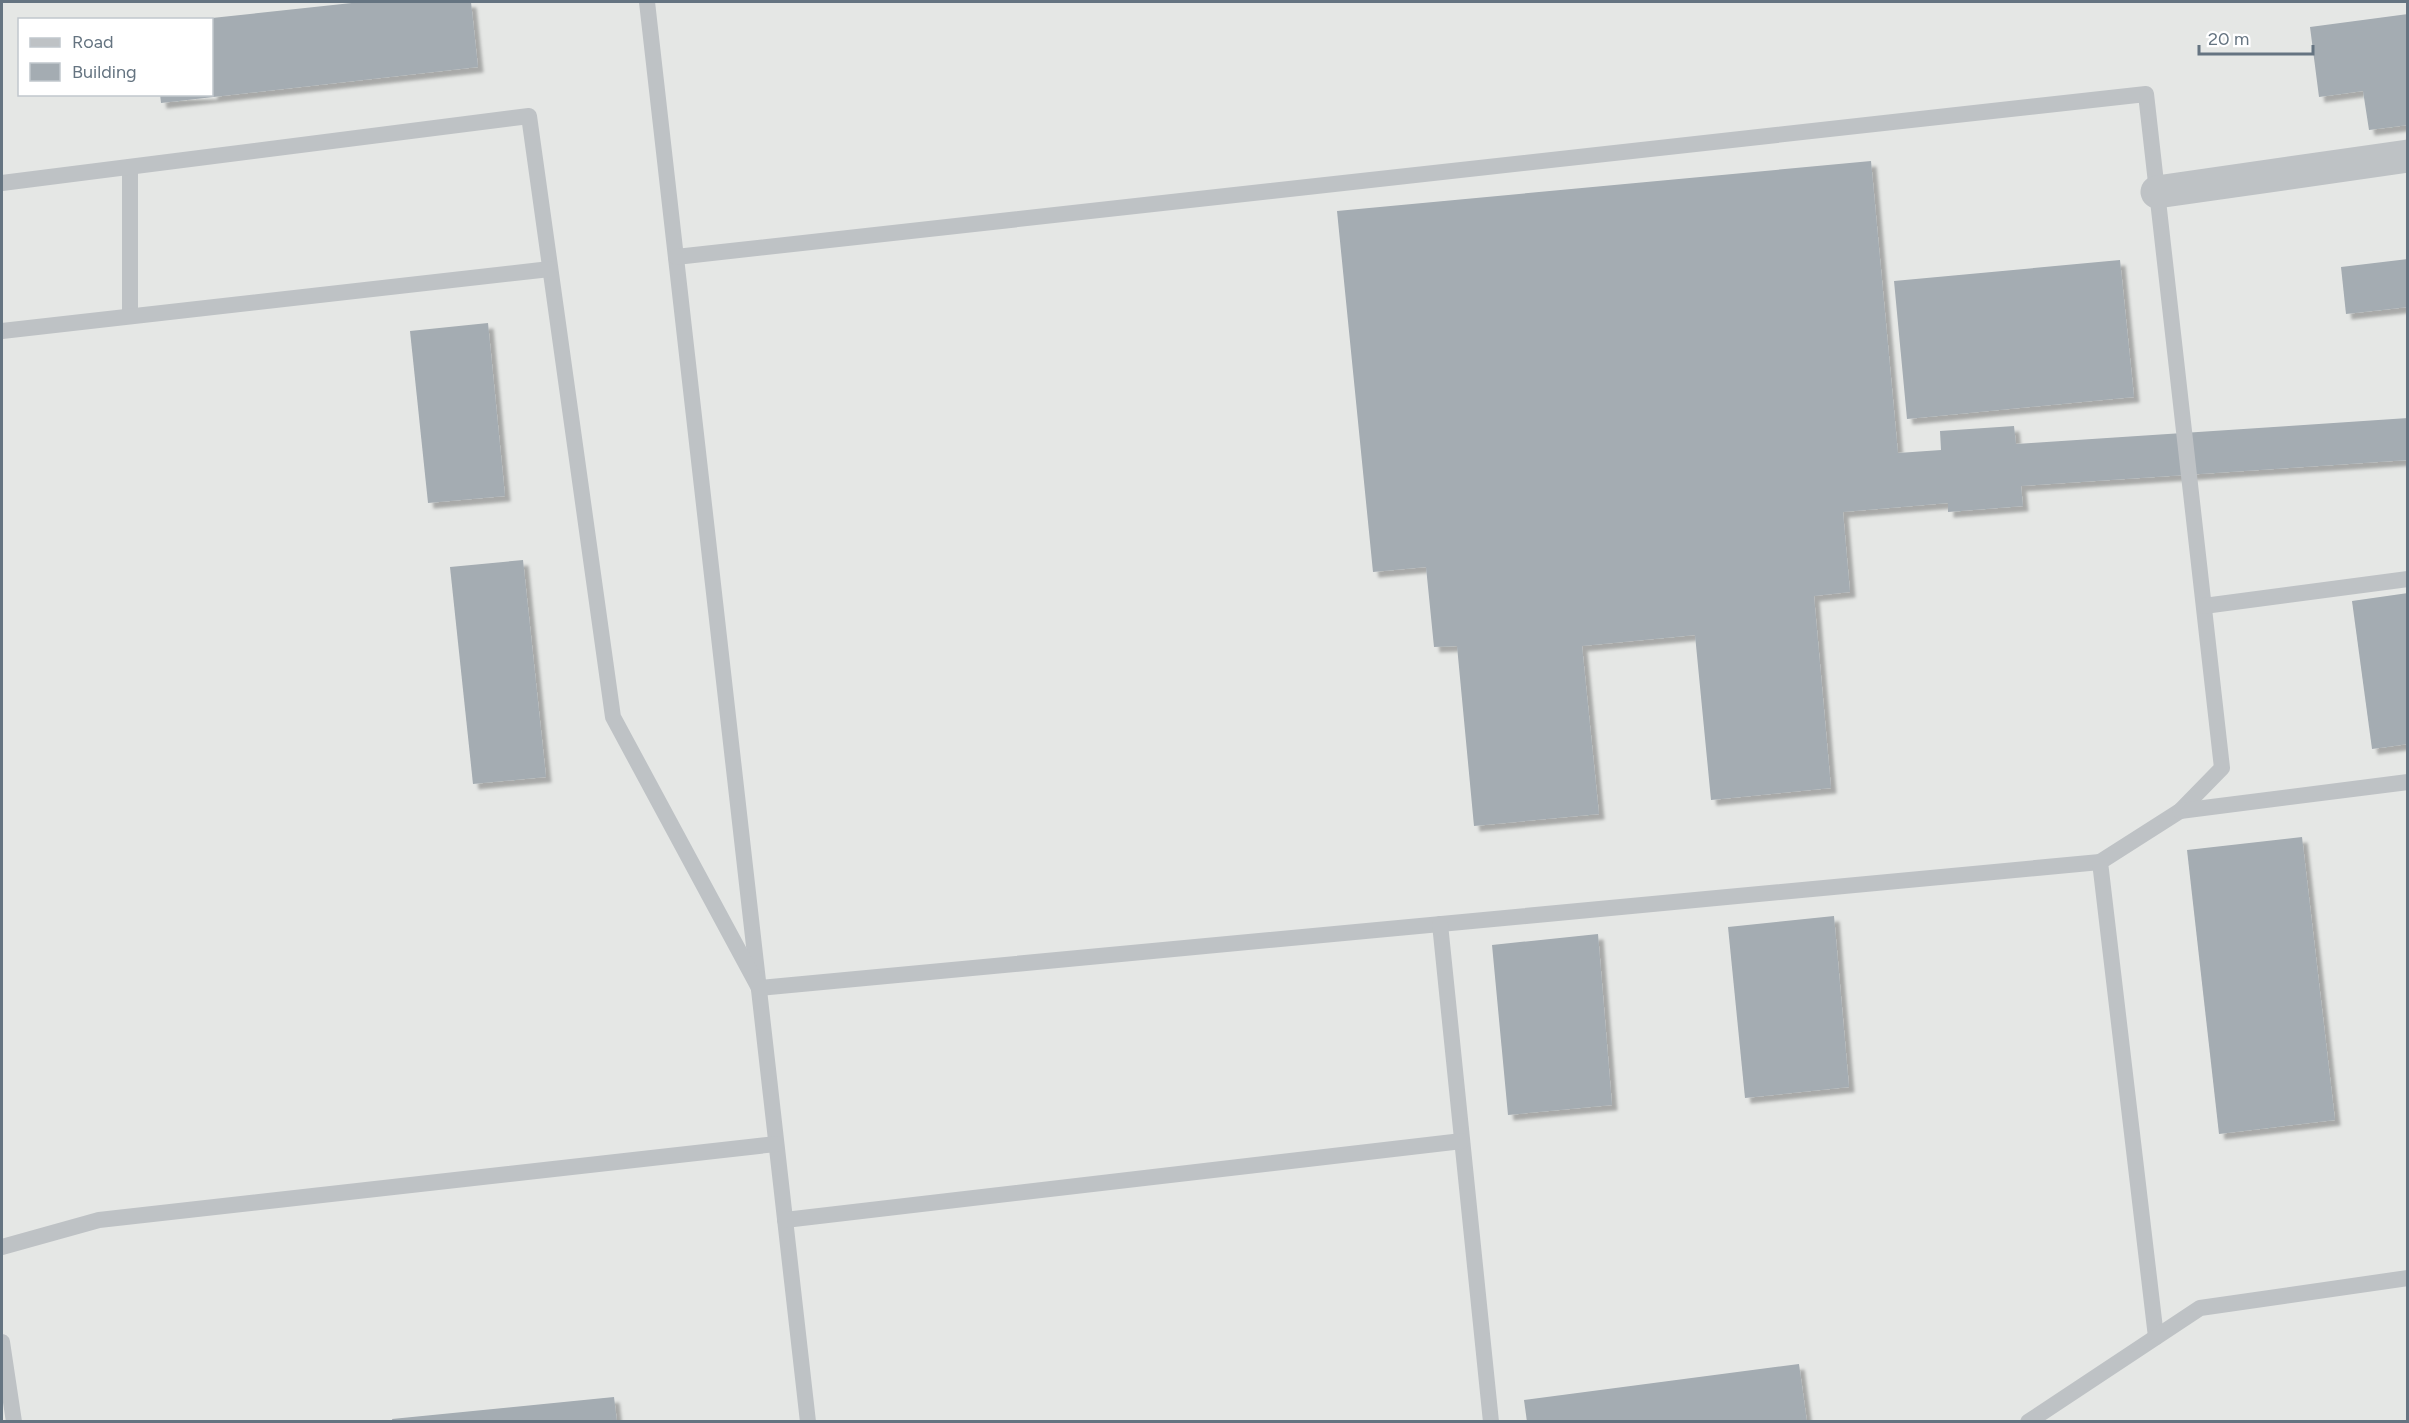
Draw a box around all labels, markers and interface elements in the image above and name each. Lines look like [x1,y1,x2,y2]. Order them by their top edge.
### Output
legend [18,18,213,96]
scale bar [2199,18,2313,56]
text: 20 m [2208,28,2249,50]
text: Road [72,31,113,53]
text: Building [72,61,137,83]

